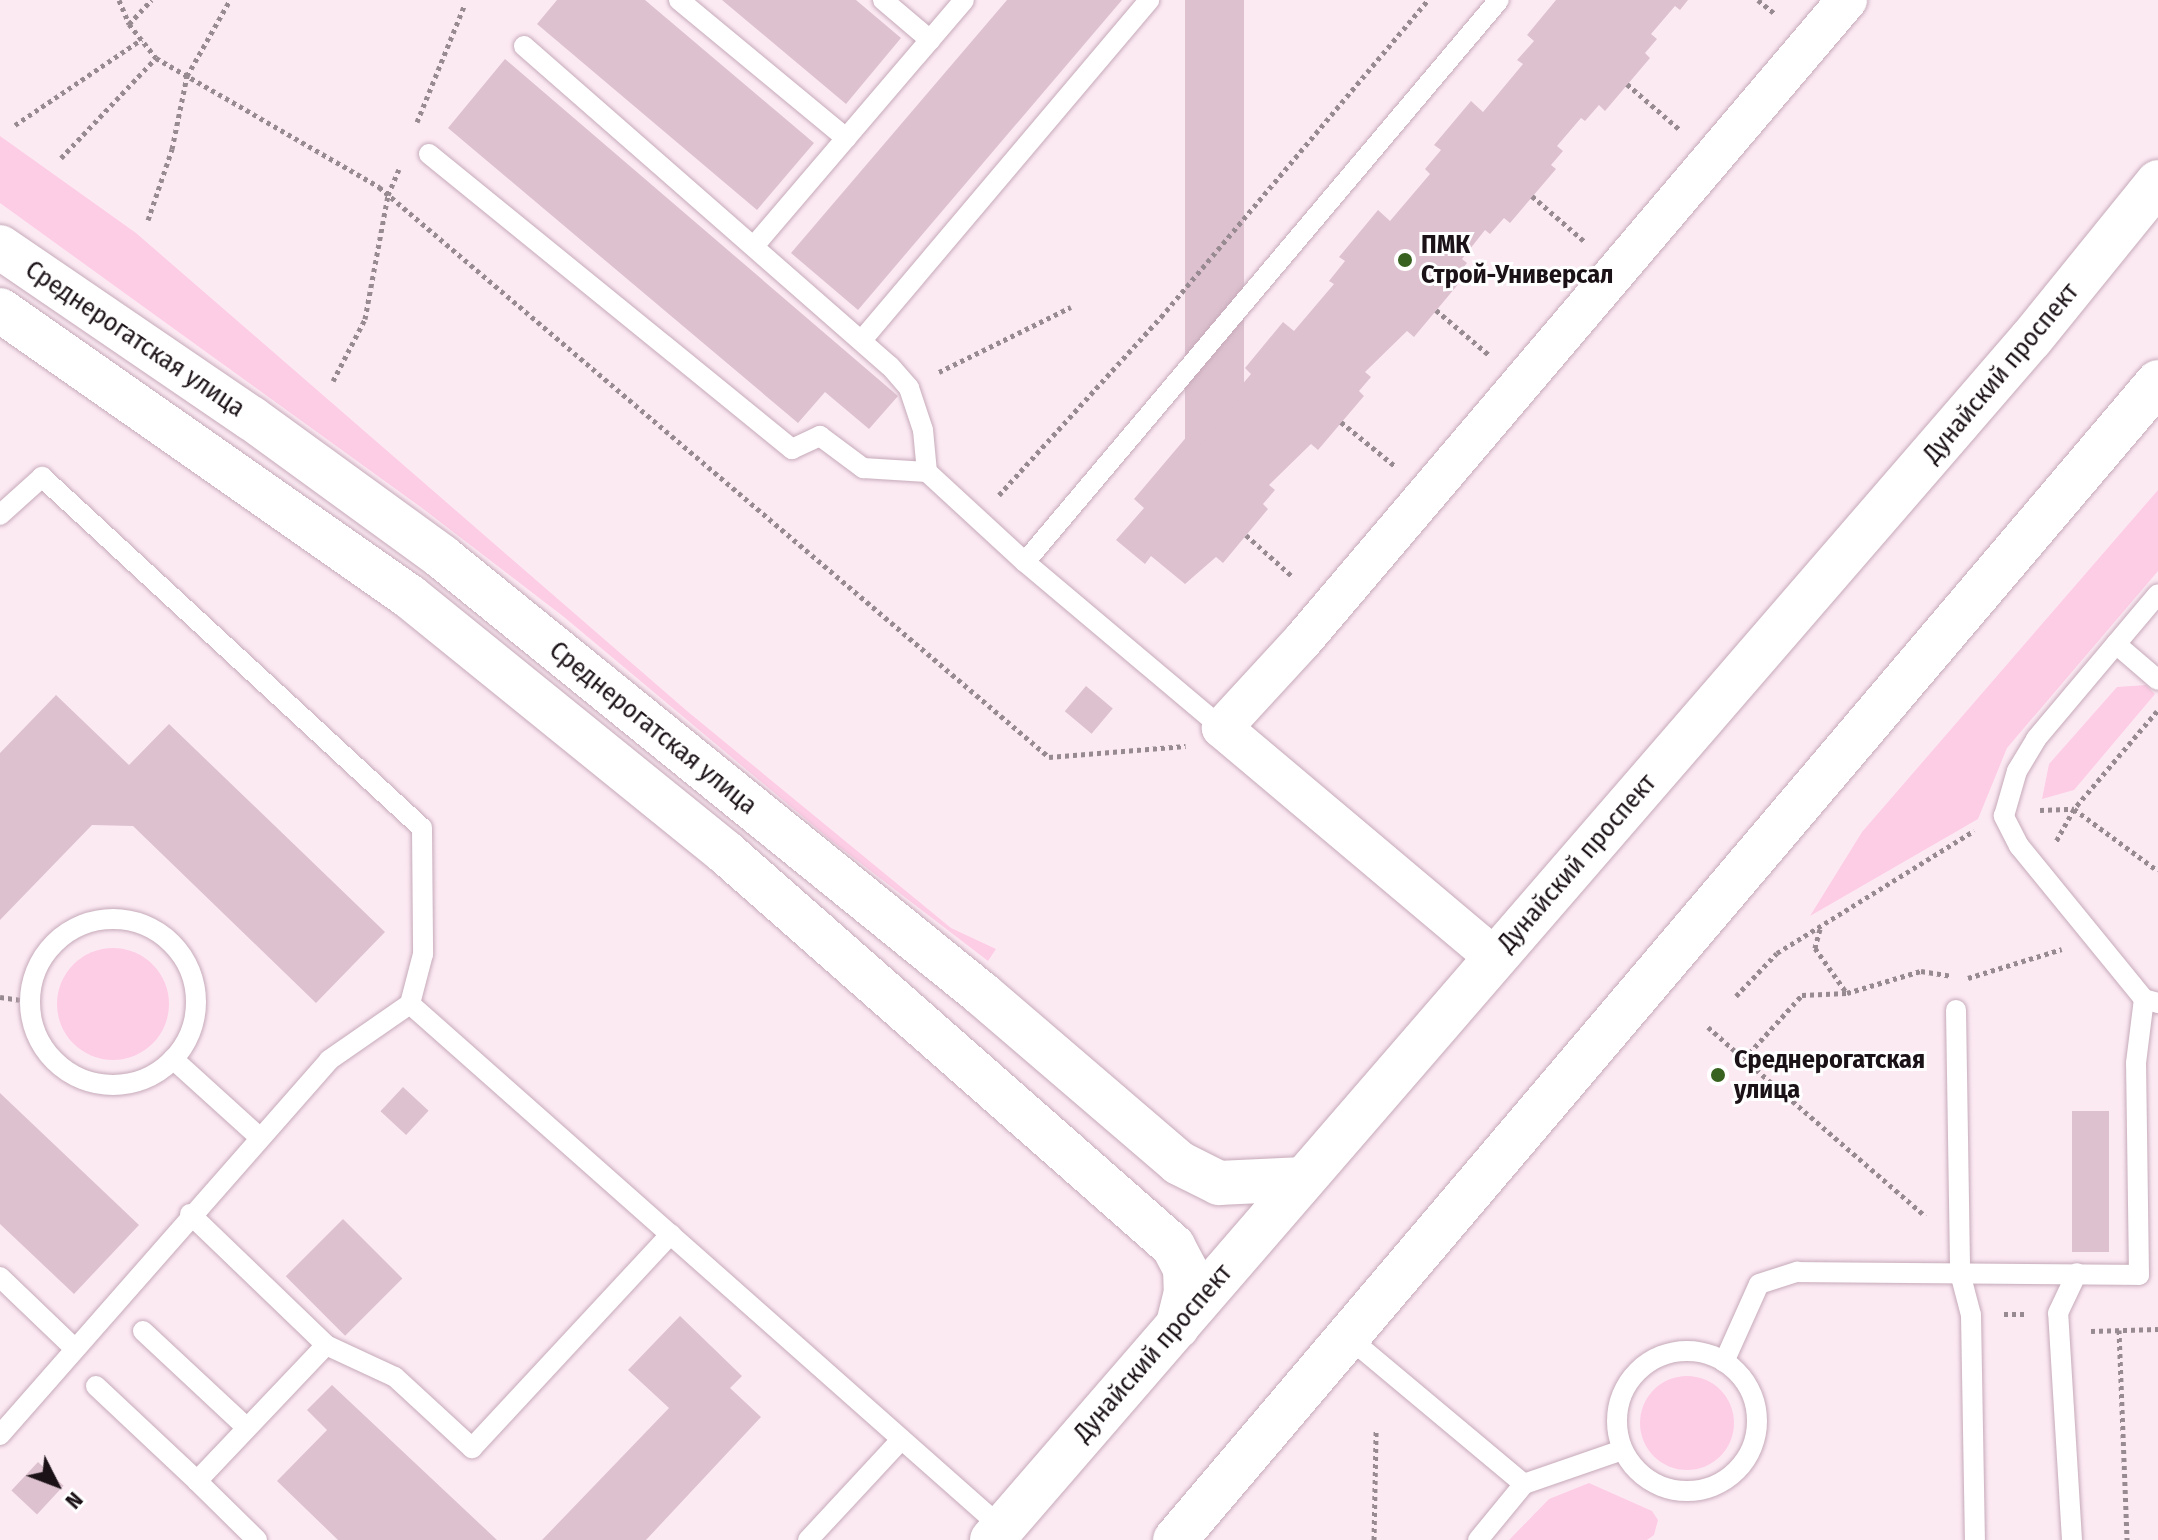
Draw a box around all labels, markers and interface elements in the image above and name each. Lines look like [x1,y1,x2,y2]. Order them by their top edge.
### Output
place label: ПМК Строй-Универсал [1421,229,1613,290]
marker: ПМК Строй-Универсал [1396,251,1414,269]
street label: Среднерогатская улица [19,254,251,424]
street label: Дунайский проспект [1917,277,2085,469]
street label: Среднерогатская улица [543,635,763,821]
street label: Дунайский проспект [1491,768,1663,958]
place label: Среднерогатская улица [1734,1044,1925,1106]
marker: Среднерогатская улица [1709,1066,1727,1084]
street label: Дунайский проспект [1067,1258,1239,1448]
north arrow [16,1444,96,1524]
text: N [60,1486,89,1514]

